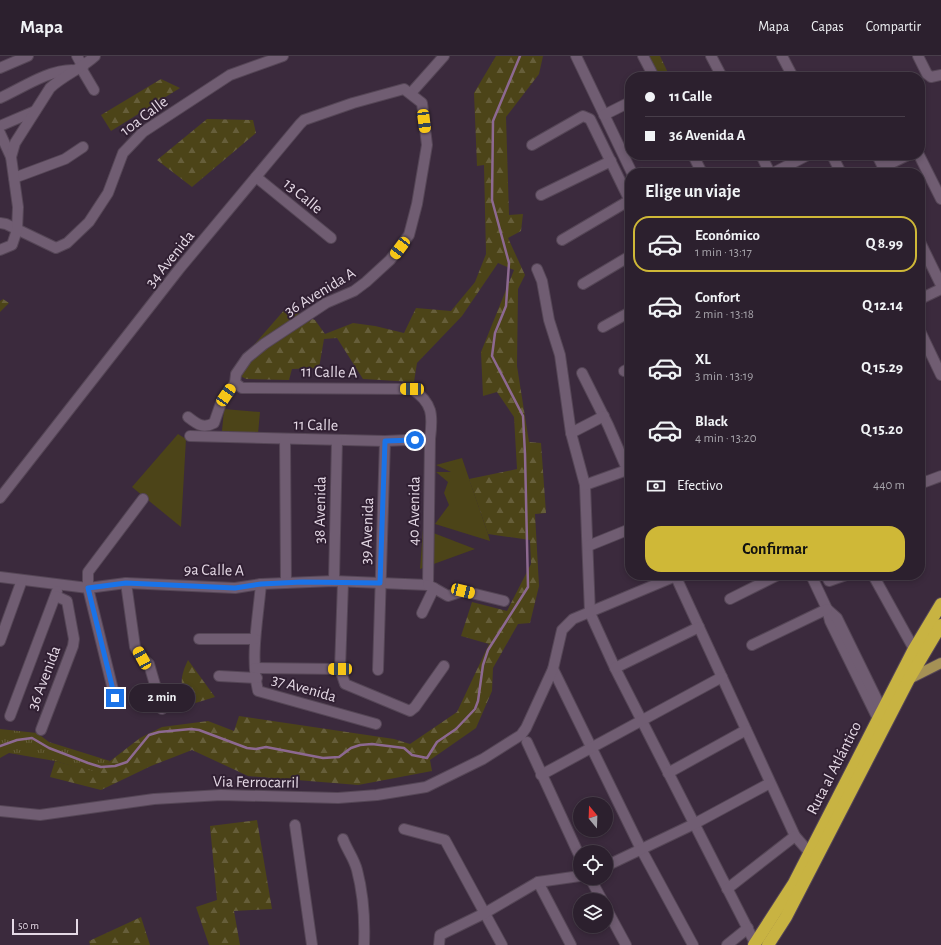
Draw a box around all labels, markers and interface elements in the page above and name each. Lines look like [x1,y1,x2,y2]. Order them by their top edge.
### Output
text: Mapa [20,18,63,37]
text: Mapa [758,20,789,34]
text: Capas [811,20,844,34]
text: Compartir [866,20,921,34]
text: 11 Calle [669,89,712,104]
street label: 10a Calle [117,93,171,139]
car [417,108,431,134]
text: 36 Avenida A [669,128,745,143]
street label: 13 Calle [280,175,326,217]
text: Elige un viaje [645,183,740,201]
icon: car [647,226,683,262]
street label: 34 Avenida [143,228,197,290]
text: Económico [695,228,760,243]
car [388,235,412,261]
text: Q 8.99 [866,236,903,251]
text: 1 min · 13:17 [695,246,752,259]
street label: 36 Avenida A [282,265,358,319]
icon: car [647,288,683,324]
text: Confort [695,290,740,305]
text: Q 12.14 [862,298,903,313]
text: 2 min · 13:18 [695,308,754,321]
icon: car [647,350,683,386]
text: XL [695,352,711,367]
text: Q 15.29 [861,360,903,375]
street label: 11 Calle A [301,364,357,380]
text: 3 min · 13:19 [695,370,753,383]
car [214,382,238,408]
car [400,383,424,395]
icon: car [647,412,683,448]
text: Black [695,414,728,429]
street label: 11 Calle [294,417,338,433]
text: Q 15.20 [861,422,903,437]
route start [406,431,424,449]
text: 4 min · 13:20 [695,432,757,445]
icon: cash [645,475,667,497]
street label: 38 Avenida [311,476,329,544]
street label: 40 Avenida [405,476,423,546]
text: Efectivo [677,478,723,493]
text: 440 m [873,479,905,492]
street label: 39 Avenida [358,497,376,565]
button: Confirmar [645,526,905,572]
street label: 9a Calle A [184,561,244,579]
car [450,582,476,600]
street label: 36 Avenida [24,644,64,712]
car [131,645,153,671]
car [328,663,352,675]
street label: 37 Avenida [270,671,338,705]
callout: 2 min [129,684,195,712]
route end [106,689,124,707]
text: 2 min [148,691,176,704]
street label: Ruta al Atlántico [804,719,864,817]
street label: Via Ferrocarril [213,773,299,791]
north arrow [573,797,613,837]
map controls [573,797,613,933]
button: locate [573,845,613,885]
button: layers [573,893,613,933]
scale bar [12,917,78,936]
text: 50 m [18,920,39,931]

